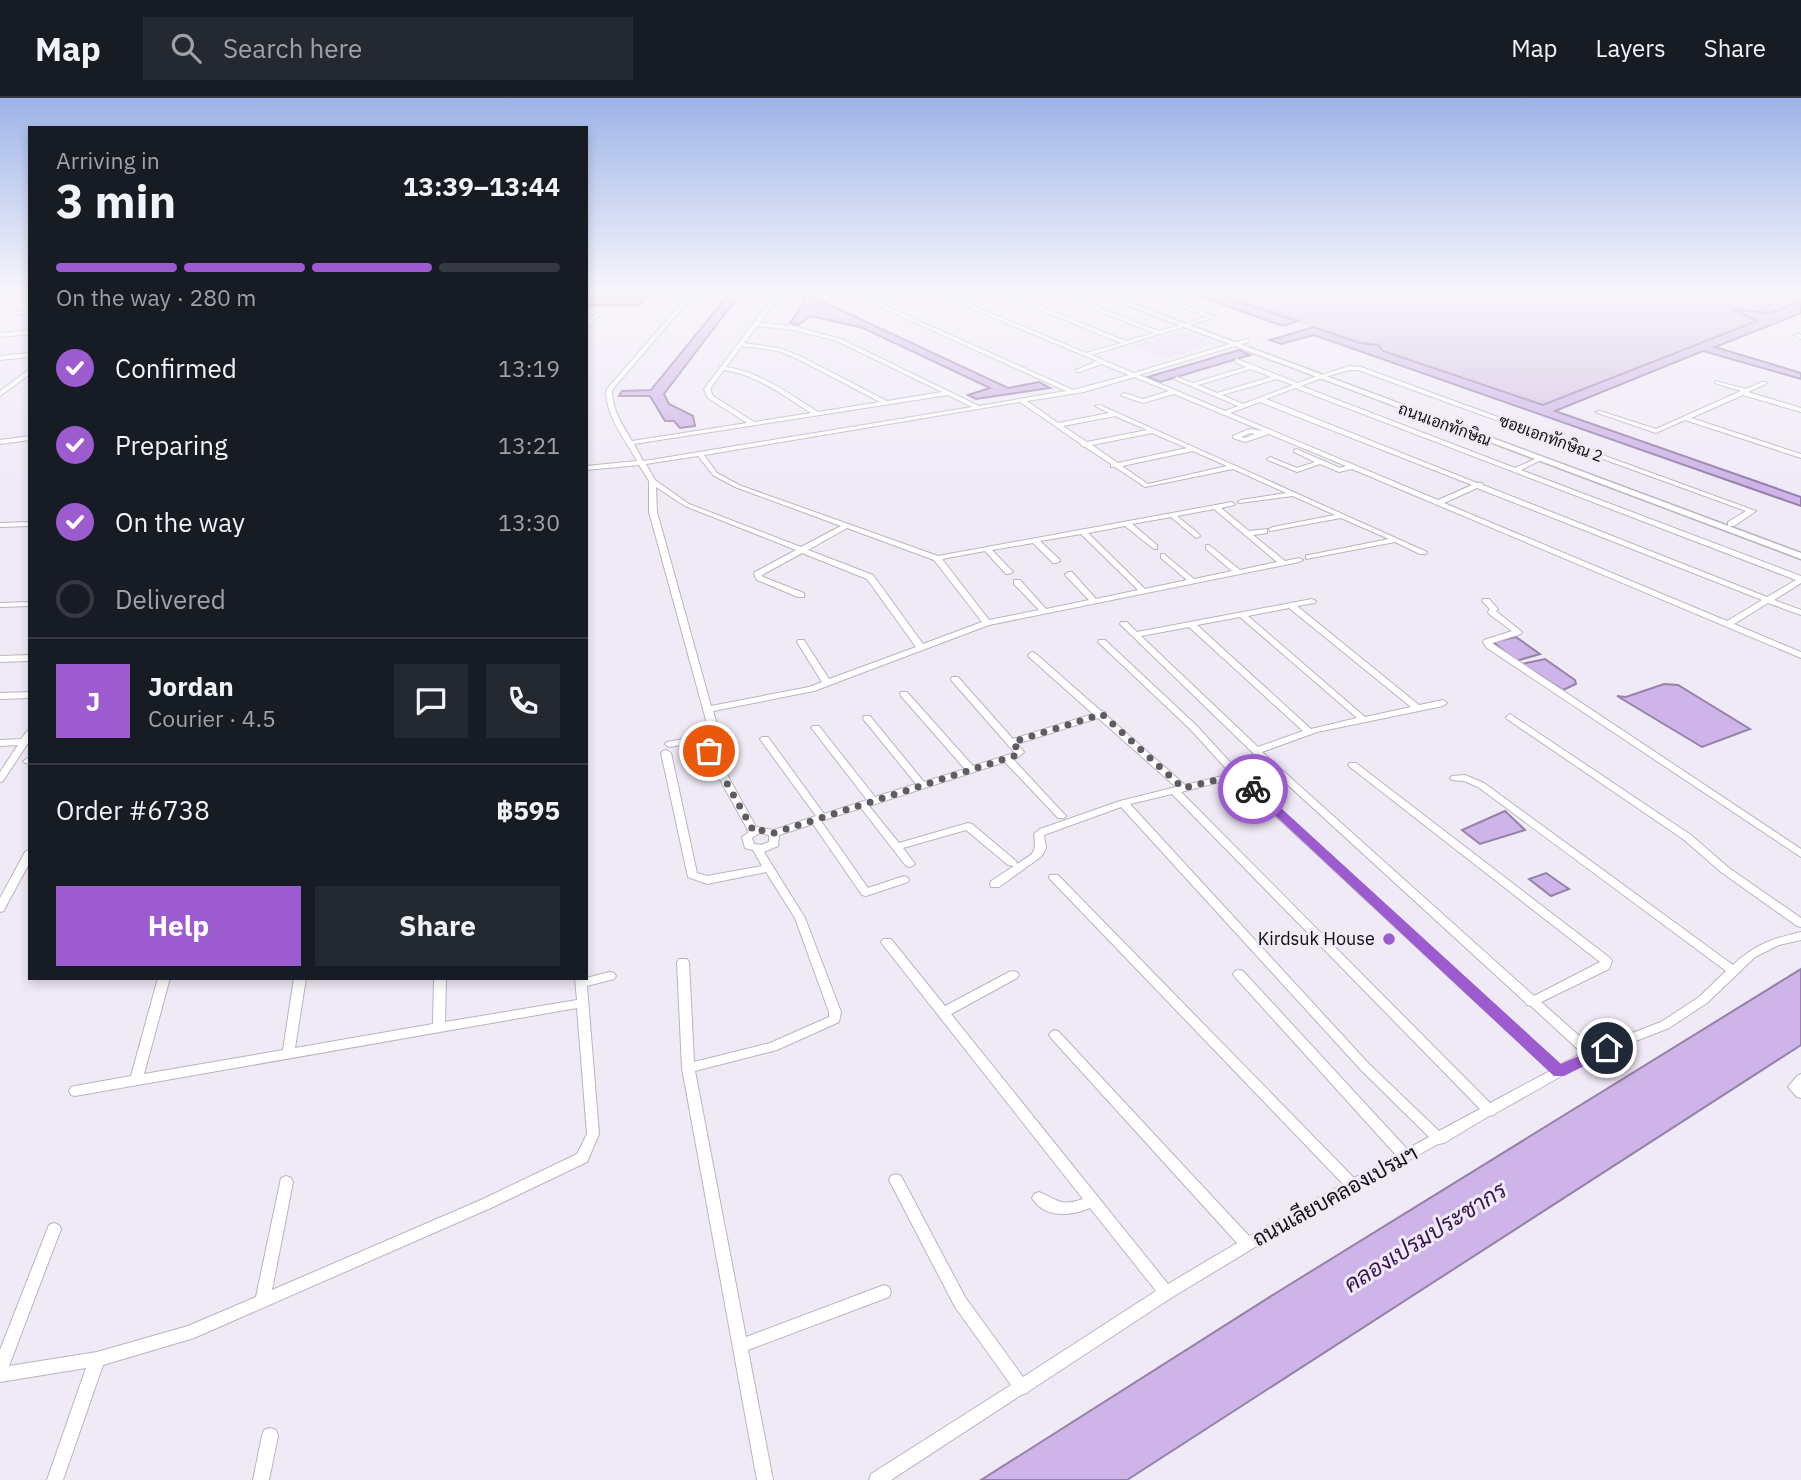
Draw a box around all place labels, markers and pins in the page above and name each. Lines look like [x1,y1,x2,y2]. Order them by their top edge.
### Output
pin [679,721,739,781]
place label: Kirdsuk House [1258,927,1375,950]
marker: Kirdsuk House [1381,931,1397,947]
pin [1577,1018,1637,1078]

